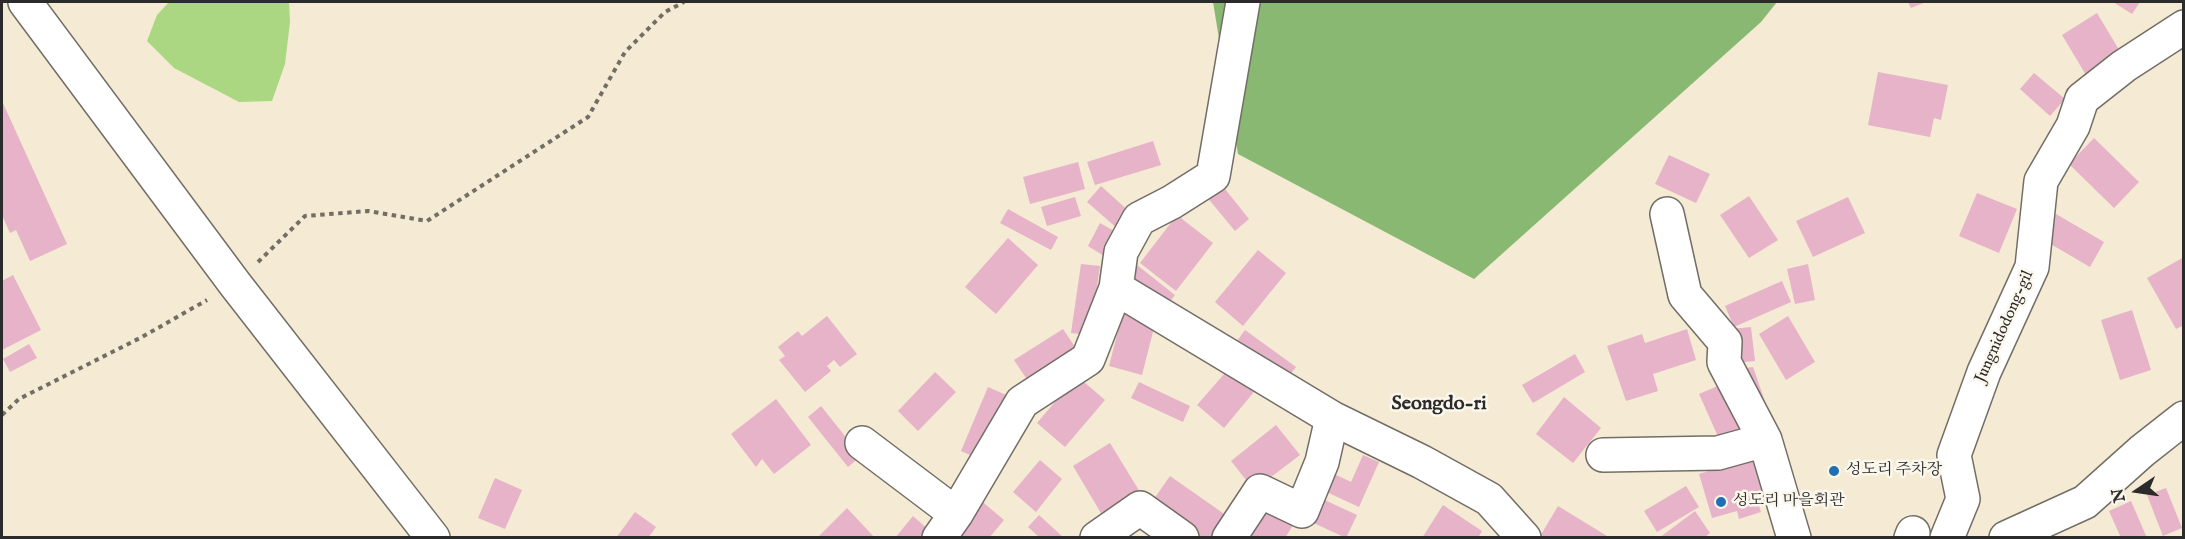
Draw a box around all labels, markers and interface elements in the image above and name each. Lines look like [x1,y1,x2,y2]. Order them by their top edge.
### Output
street label: Jungnidodong-gil [1972,268,2038,386]
district label: Seongdo-ri [1392,393,1486,417]
place label: 성도리 주차장 [1846,461,1942,481]
north arrow [2107,461,2167,521]
marker: 성도리 주차장 [1827,464,1841,478]
text: N [2108,486,2131,504]
place label: 성도리 마을회관 [1733,492,1845,512]
marker: 성도리 마을회관 [1714,495,1728,509]

